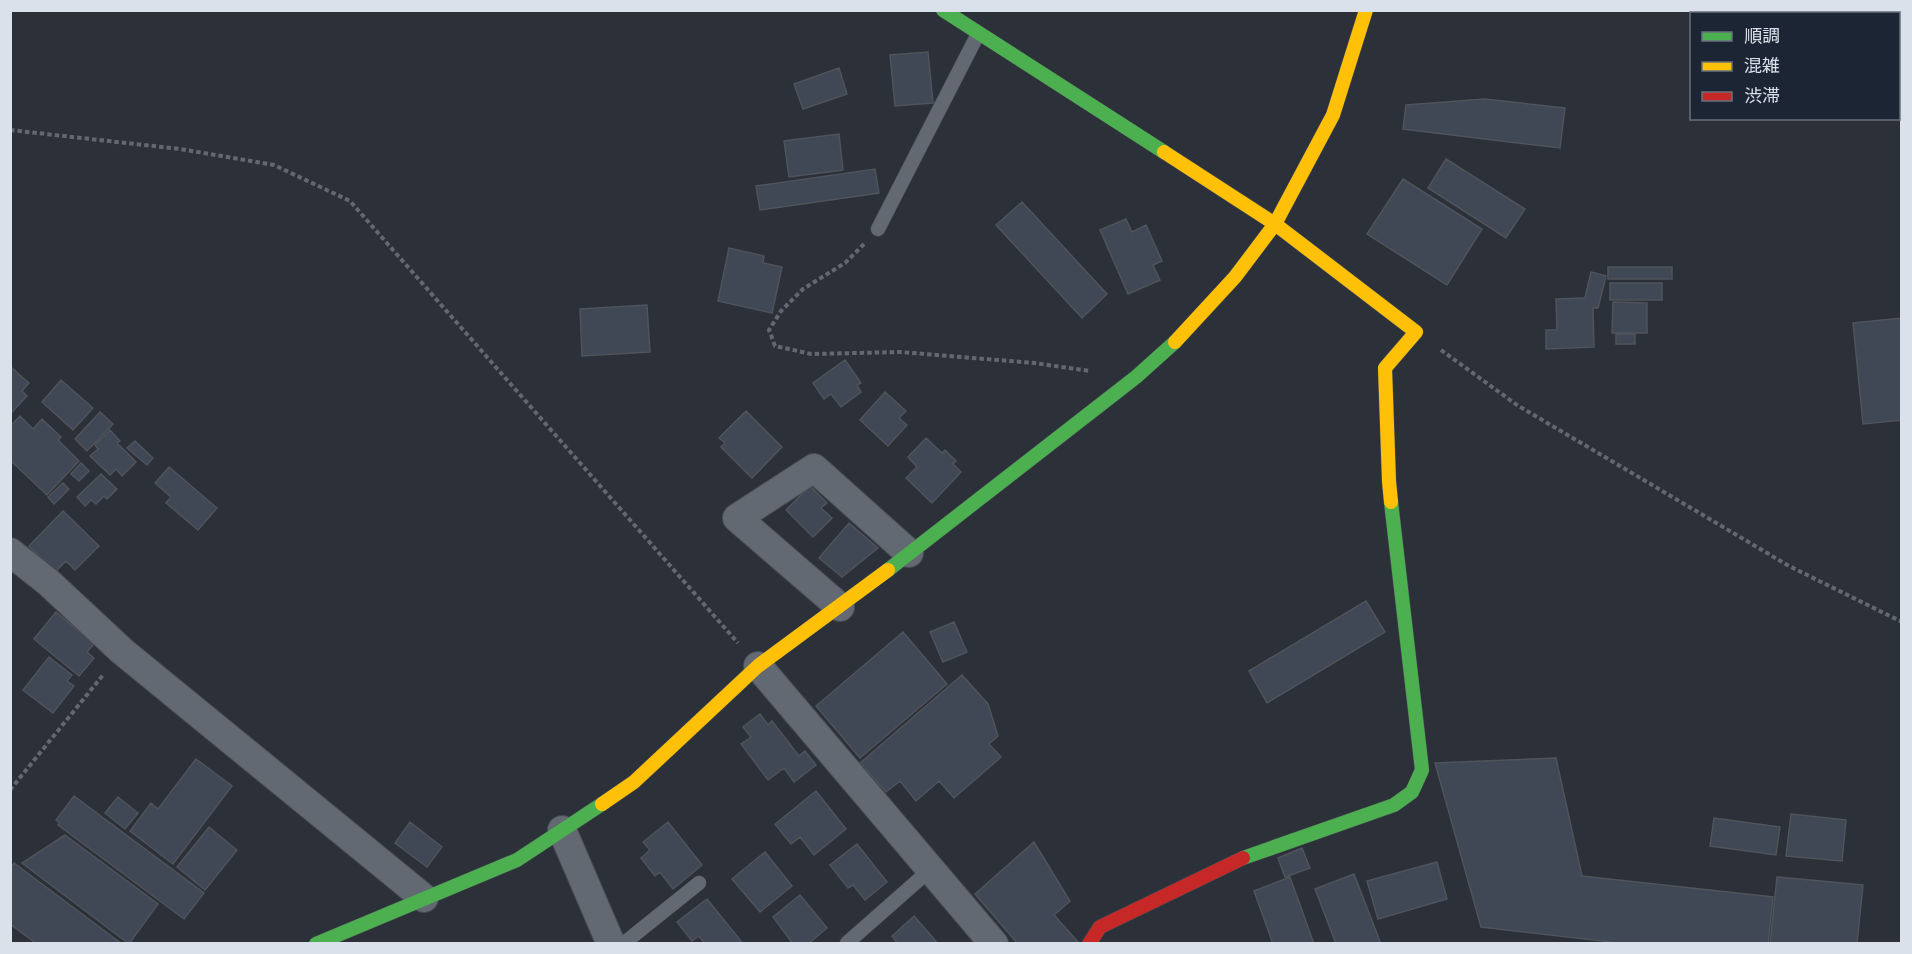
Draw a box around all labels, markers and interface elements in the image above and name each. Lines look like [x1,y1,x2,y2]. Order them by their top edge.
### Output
legend [1690,12,1900,120]
text: 順調 [1744,24,1780,46]
text: 混雑 [1744,54,1780,76]
text: 渋滞 [1744,84,1780,106]

